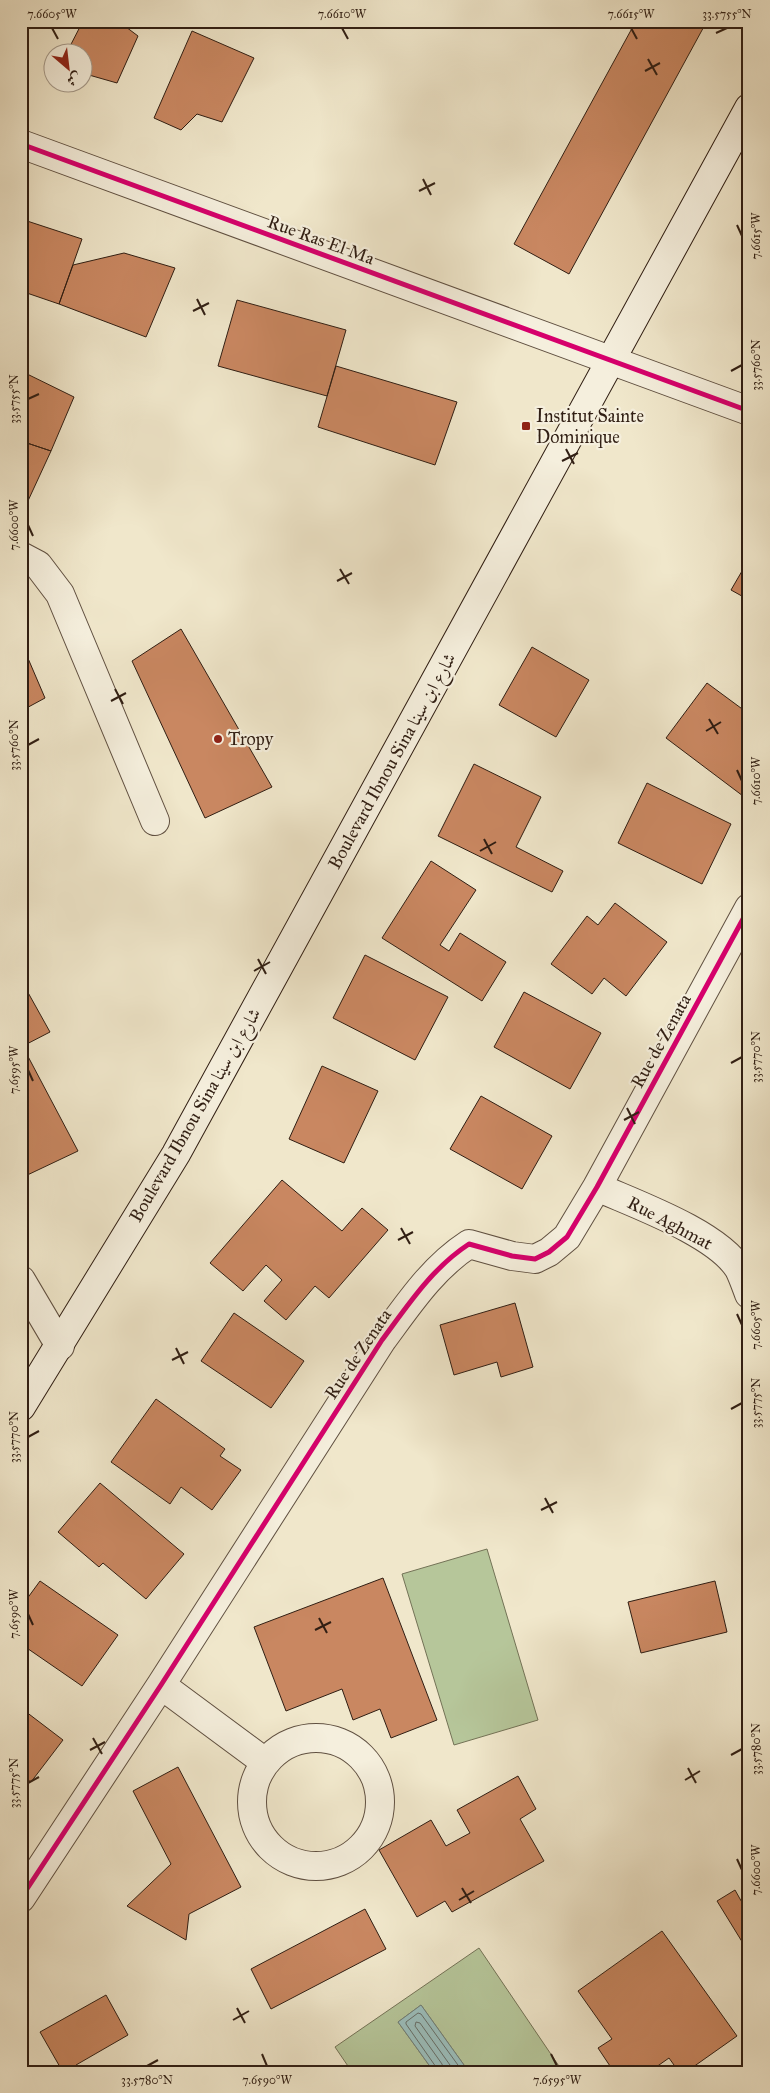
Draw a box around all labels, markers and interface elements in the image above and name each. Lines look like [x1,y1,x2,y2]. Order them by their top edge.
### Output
text: 7.6605°W [27,7,77,21]
text: 7.6610°W [318,7,367,21]
text: 7.6615°W [608,7,655,21]
text: 33.5755°N [702,7,752,21]
north arrow [42,42,92,92]
text: ش [64,68,84,90]
street label: Rue Ras El Ma [265,211,378,270]
text: 7.6615°W [749,212,763,259]
text: 33.5760°N [749,339,763,391]
text: 33.5755°N [7,374,21,424]
place label: Institut Sainte Dominique [536,405,644,449]
marker: Institut Sainte Dominique [520,420,532,432]
text: 7.6600°W [7,499,21,550]
street label: Boulevard Ibnou Sina شارع ابن سينا [323,649,464,875]
text: 33.5760°N [7,719,21,771]
place label: Tropy [228,728,274,750]
marker: Tropy [212,733,224,745]
text: 7.6610°W [749,756,763,805]
street label: Rue de Zenata [626,990,696,1092]
street label: Boulevard Ibnou Sina شارع ابن سينا [125,1004,269,1228]
text: 33.5770°N [749,1031,763,1083]
text: 7.6595°W [7,1045,21,1094]
street label: Rue Aghmat [623,1191,717,1256]
text: 7.6605°W [749,1300,763,1350]
street label: Rue de Zenata [320,1304,396,1403]
text: 33.5775°N [749,1378,763,1428]
text: 33.5770°N [7,1411,21,1463]
text: 7.6590°W [7,1589,21,1639]
text: 33.5780°N [749,1723,763,1775]
text: 33.5775°N [7,1758,21,1808]
text: 7.6600°W [749,1844,763,1895]
text: 33.5780°N [121,2073,173,2087]
text: 7.6590°W [242,2073,292,2087]
text: 7.6595°W [533,2073,582,2087]

